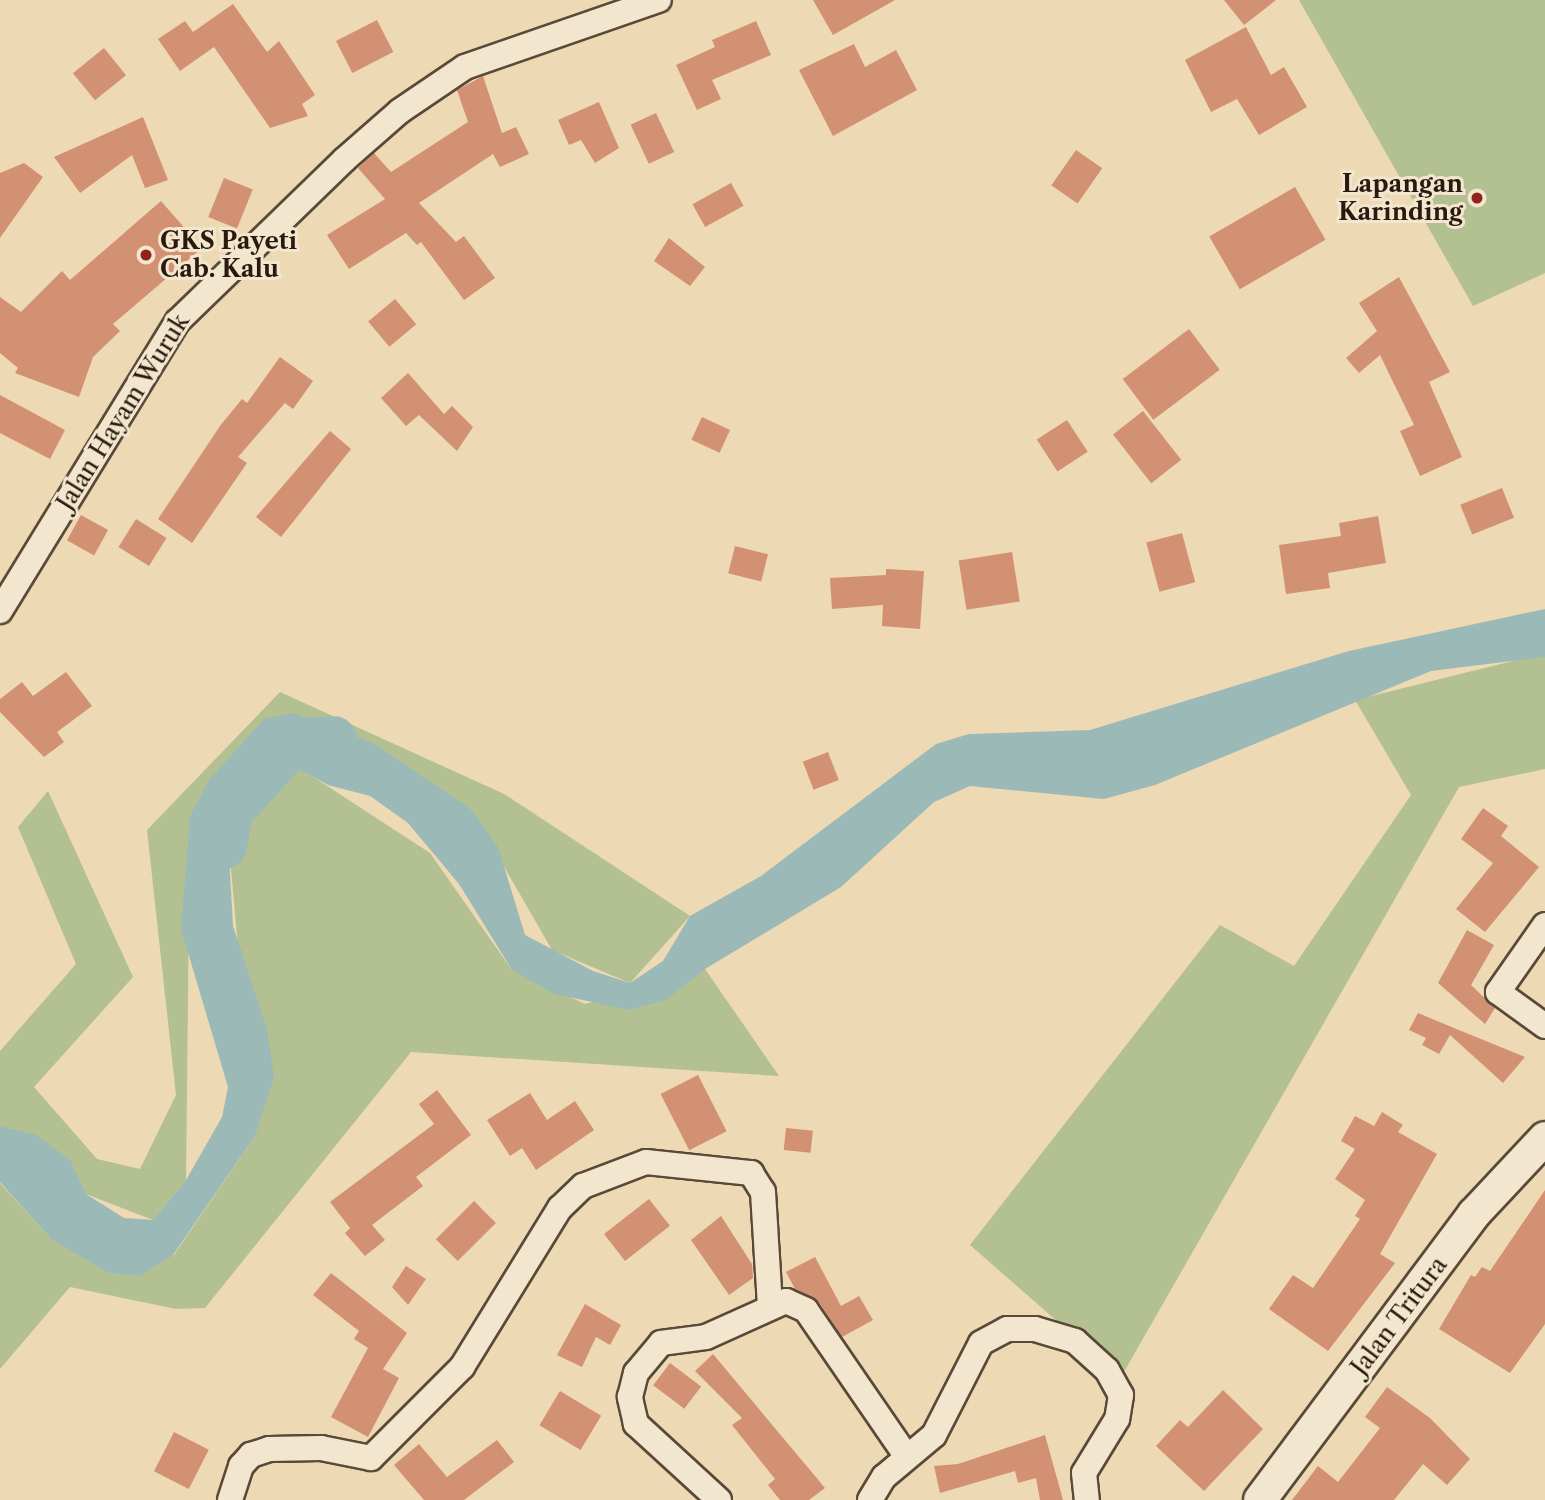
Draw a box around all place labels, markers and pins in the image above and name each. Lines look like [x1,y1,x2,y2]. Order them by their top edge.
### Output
place label: Lapangan Karinding [1338,170,1463,226]
marker: Lapangan Karinding [1469,190,1485,206]
place label: GKS Payeti Cab. Kalu [160,227,297,283]
marker: GKS Payeti Cab. Kalu [138,247,154,263]

